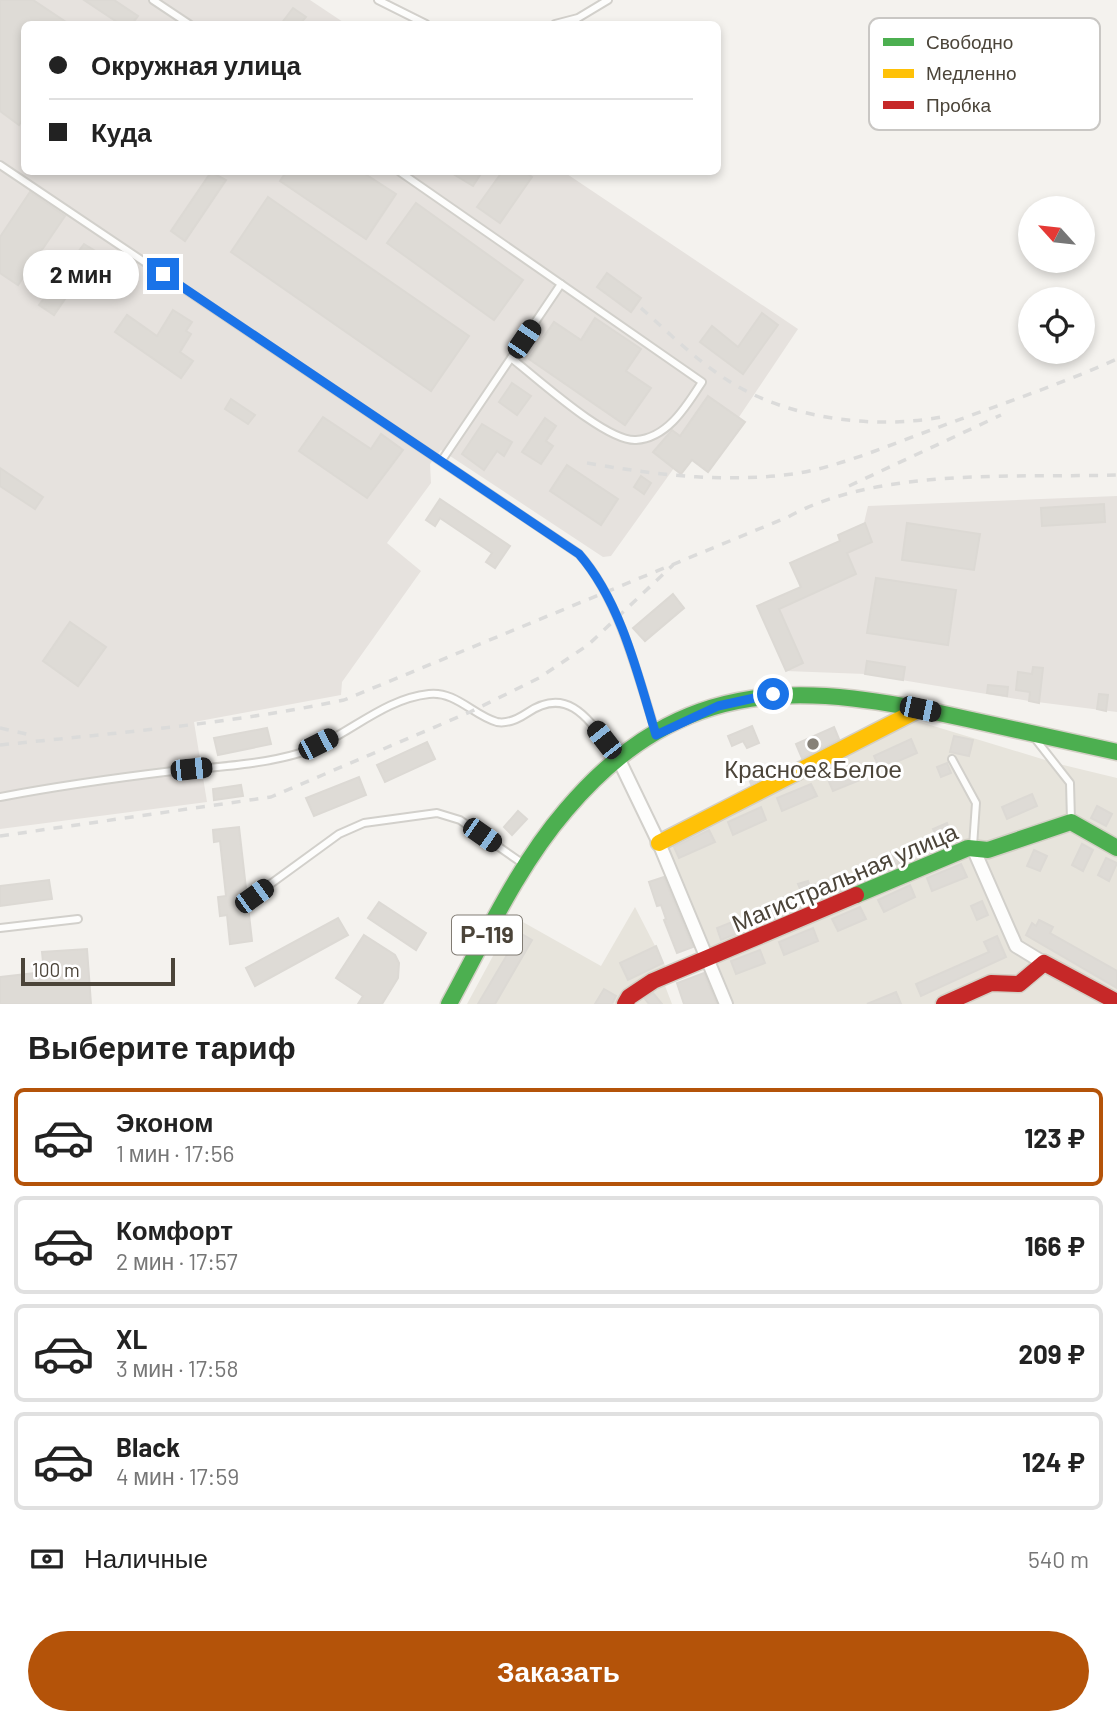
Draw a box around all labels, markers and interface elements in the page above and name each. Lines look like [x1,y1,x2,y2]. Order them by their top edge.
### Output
legend [869,18,1100,130]
text: Свободно [926,30,1013,53]
text: Окружная улица [91,49,301,80]
text: Медленно [926,61,1016,84]
text: Пробка [926,93,991,116]
text: Куда [91,116,152,147]
north arrow [1018,196,1096,273]
map controls [1018,196,1095,364]
callout: 2 мин [23,250,138,298]
route end [147,258,179,290]
text: 2 мин [50,260,112,288]
button: locate [1018,287,1095,364]
car [504,316,545,362]
route start [757,678,789,710]
car [898,694,943,724]
car [583,717,626,763]
car [295,725,342,763]
marker: Красное&Белое [805,736,821,752]
place label: Красное&Белое [724,754,902,783]
car [170,756,213,782]
car [459,814,506,856]
street label: Магистральная улица [727,816,962,937]
car [231,875,278,917]
road number: Р-119 [452,916,522,954]
scale bar [21,955,175,987]
text: 100 m [32,958,80,981]
text: Выберите тариф [28,1027,296,1065]
icon: car [32,1106,95,1169]
text: Эконом [116,1106,214,1137]
text: 123 ₽ [1024,1122,1085,1153]
text: 1 мин · 17:56 [116,1139,234,1167]
icon: car [32,1214,95,1277]
text: Комфорт [116,1214,233,1245]
text: 166 ₽ [1024,1230,1085,1261]
text: 2 мин · 17:57 [116,1247,238,1275]
icon: car [32,1322,95,1385]
text: XL [116,1323,147,1354]
text: 209 ₽ [1018,1338,1085,1369]
text: 3 мин · 17:58 [116,1354,238,1382]
icon: car [32,1430,95,1493]
text: Black [116,1431,180,1462]
text: 124 ₽ [1022,1446,1085,1477]
text: 4 мин · 17:59 [116,1462,239,1490]
icon: cash [28,1540,66,1578]
text: Наличные [84,1542,208,1573]
text: 540 m [1028,1545,1089,1573]
button: Заказать [28,1631,1089,1711]

